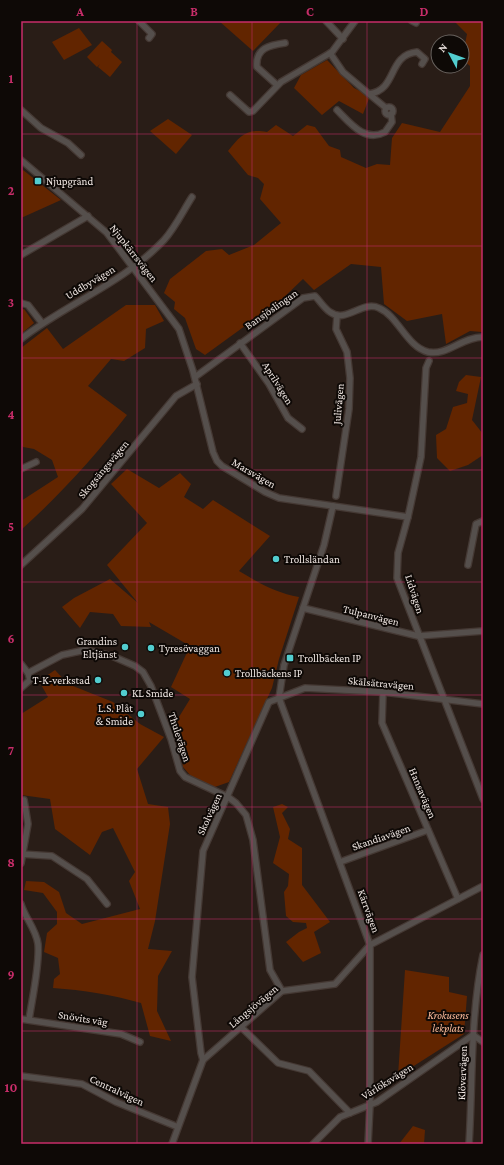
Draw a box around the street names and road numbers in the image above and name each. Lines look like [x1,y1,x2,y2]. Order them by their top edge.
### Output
street label: Njupkärrsvägen [107,222,160,285]
street label: Uddbyvägen [63,263,117,302]
street label: Bansjöslingan [242,286,300,332]
street label: Aprilvägen [259,360,296,407]
street label: Julivägen [330,383,347,426]
street label: Skogsängsvägen [75,438,132,501]
street label: Marsvägen [230,456,278,491]
street label: Lidvägen [402,573,427,615]
street label: Tulpanvägen [341,602,400,629]
street label: Skälsätravägen [347,674,415,693]
street label: Thulevägen [165,711,194,764]
street label: Hansavägen [406,766,439,821]
street label: Skolvägen [194,791,225,837]
street label: Skandiavägen [350,821,412,854]
street label: Kärrvägen [355,888,382,935]
street label: Långsjövägen [226,982,281,1031]
street label: Snövits väg [57,1008,109,1029]
street label: Klövervägen [455,1045,470,1100]
street label: Vårlöksvägen [359,1060,416,1102]
street label: Centralvägen [87,1072,146,1109]

